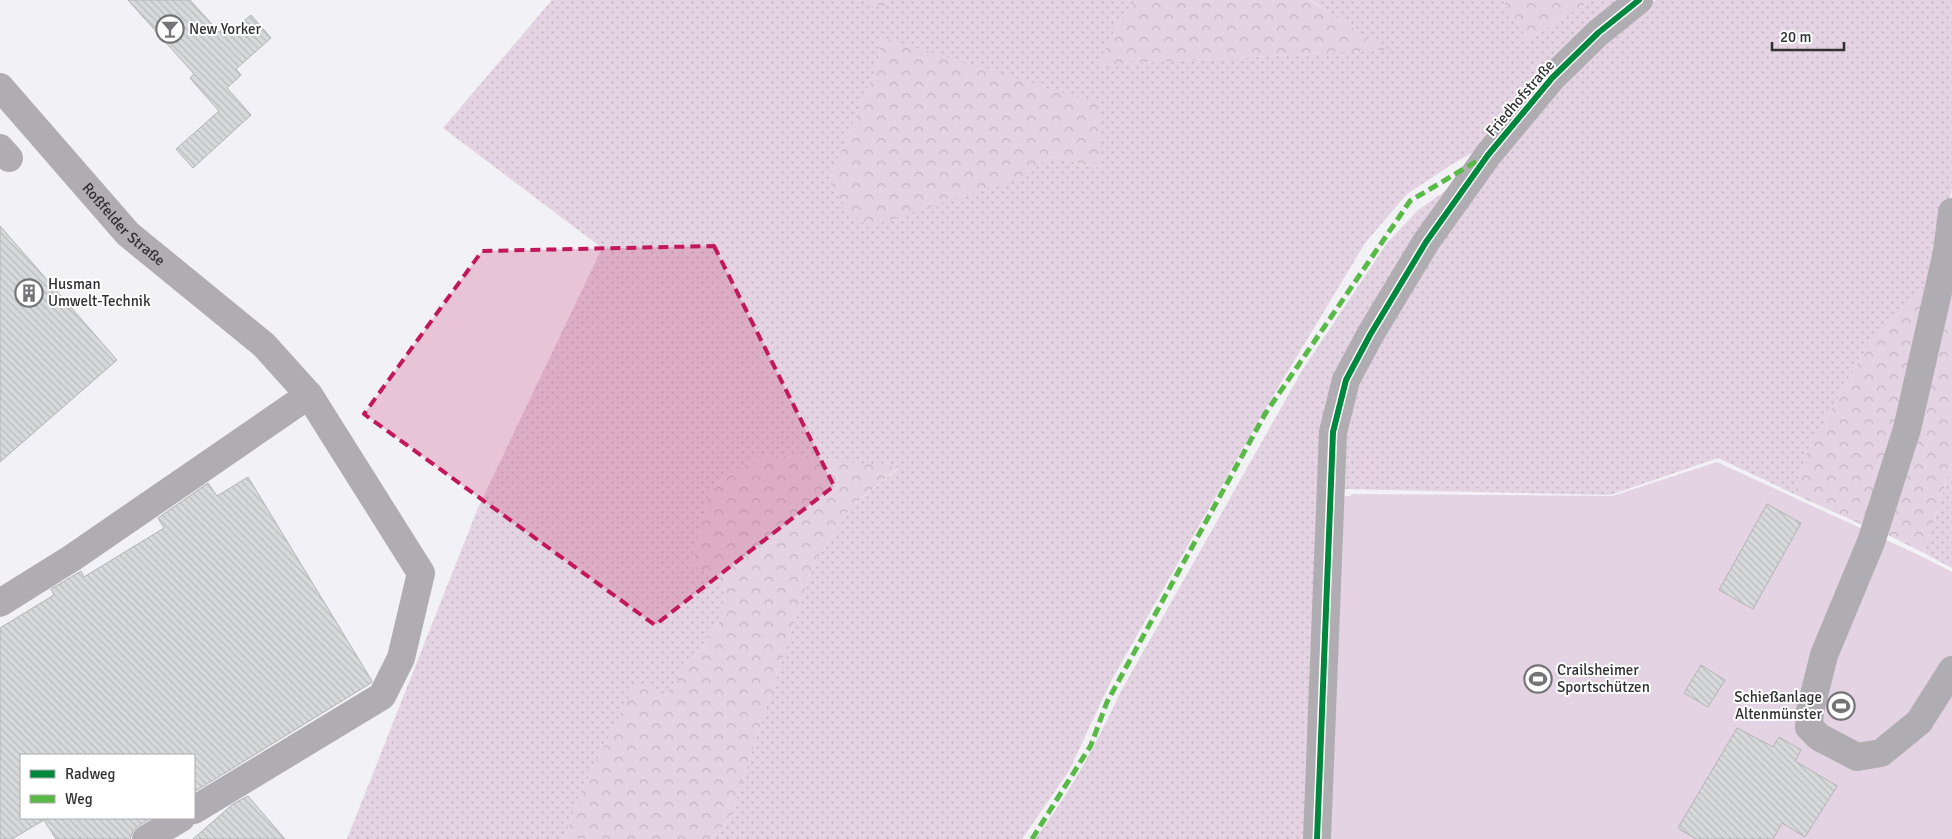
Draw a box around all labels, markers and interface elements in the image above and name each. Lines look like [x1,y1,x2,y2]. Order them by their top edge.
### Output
bar icon: New Yorker [155,14,185,44]
place label: New Yorker [189,20,261,38]
scale bar [1772,20,1844,52]
text: 20 m [1780,28,1811,46]
street label: Friedhofstraße [1482,56,1558,140]
street label: Roßfelder Straße [78,179,169,270]
place label: Husman Umwelt-Technik [48,275,151,310]
building icon: Husman Umwelt-Technik [14,278,44,308]
place label: Crailsheimer Sportschützen [1557,661,1650,696]
sports icon: Crailsheimer Sportschützen [1523,664,1553,694]
place label: Schießanlage Altenmünster [1734,688,1822,723]
sports icon: Schießanlage Altenmünster [1826,691,1856,721]
legend [20,754,195,819]
text: Radweg [65,765,116,783]
text: Weg [65,790,93,808]

